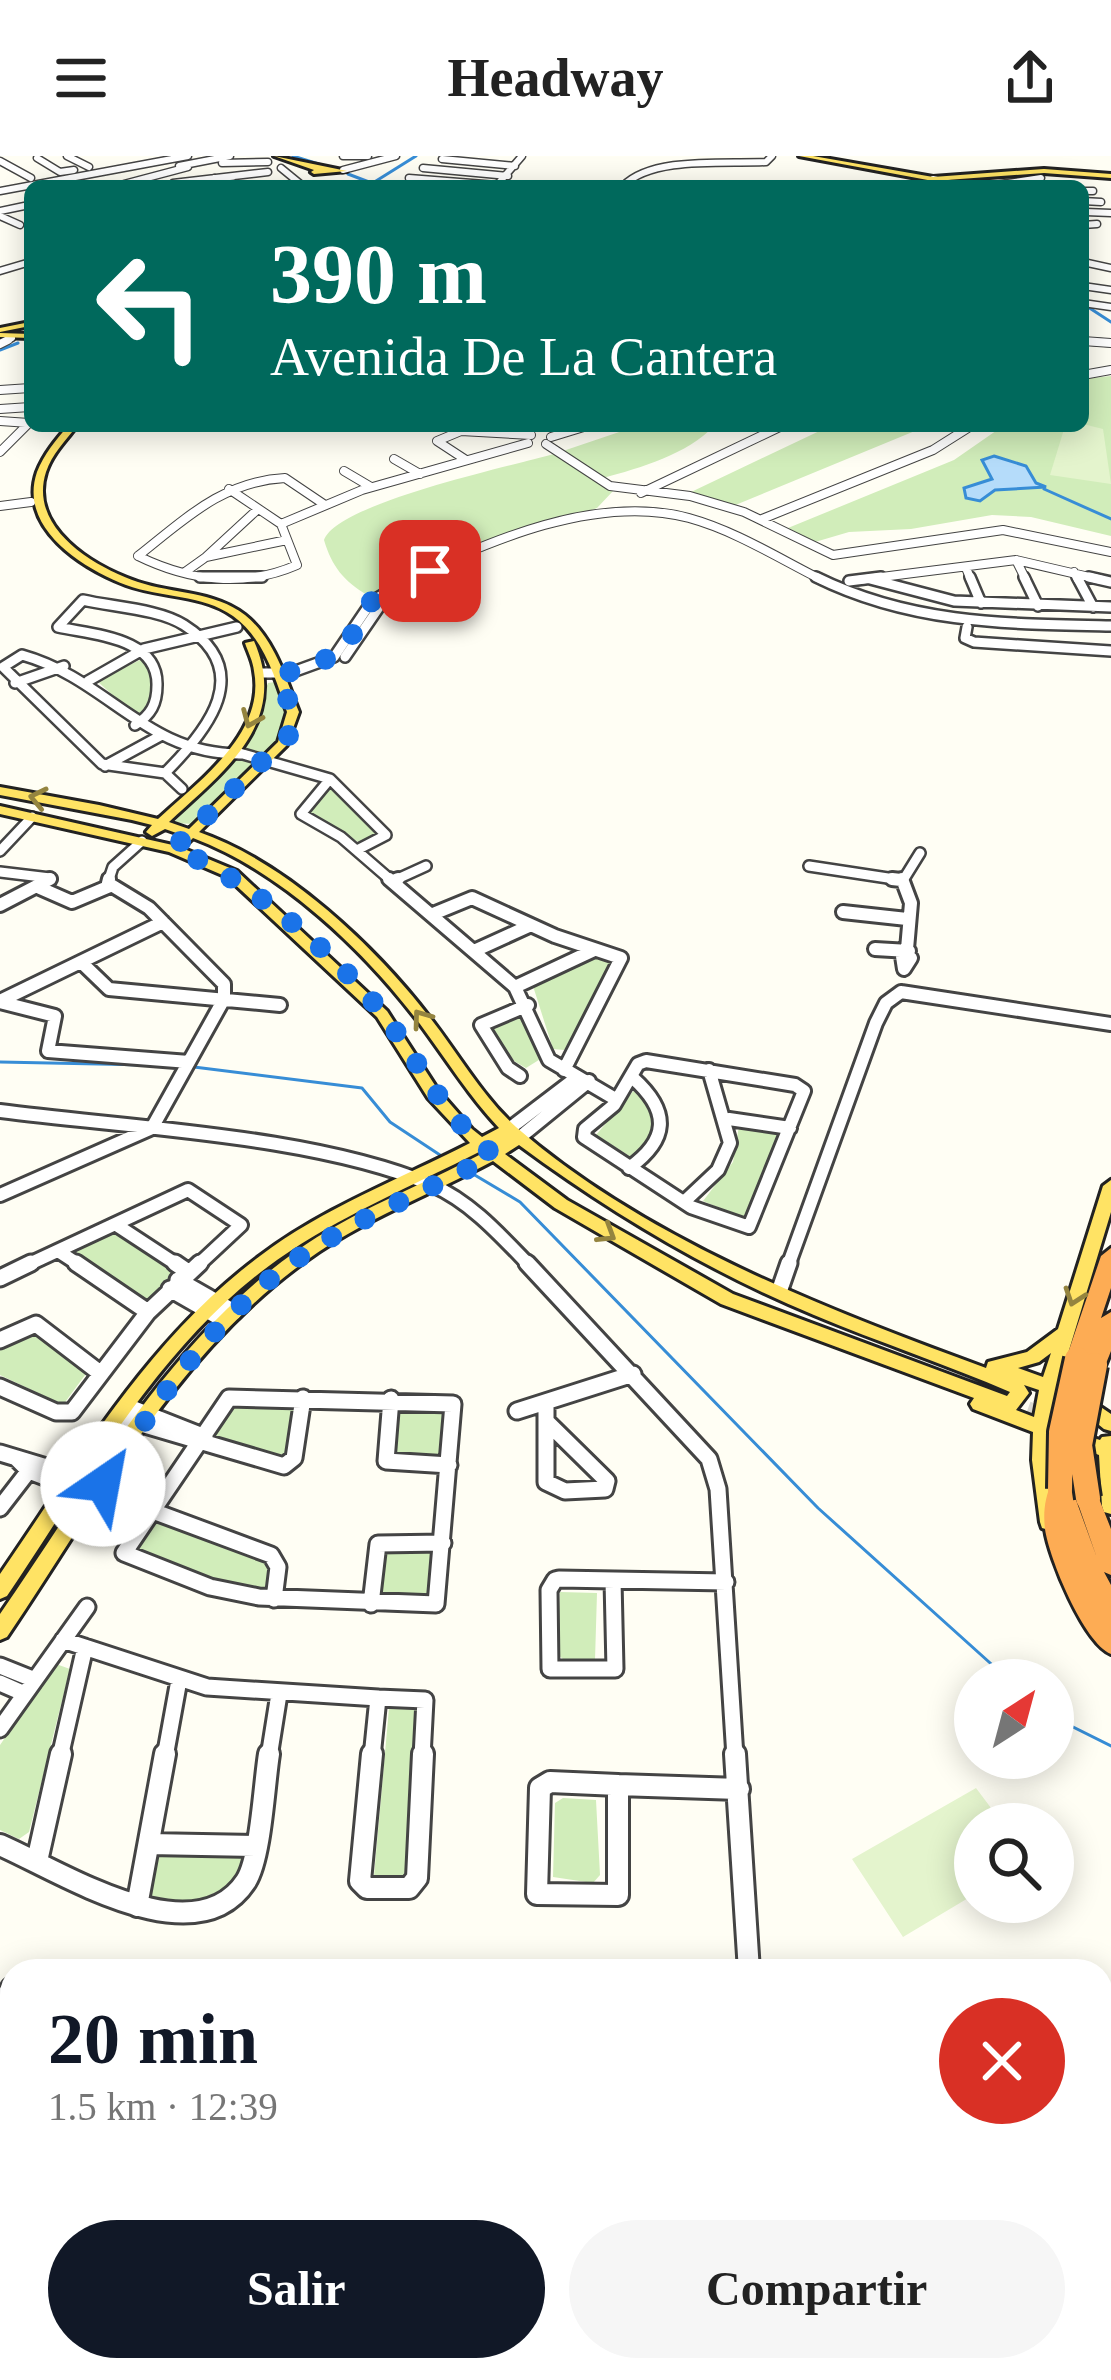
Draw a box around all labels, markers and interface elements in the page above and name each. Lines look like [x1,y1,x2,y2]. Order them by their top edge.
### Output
icon: menu [48,45,114,111]
icon: share [997,45,1063,111]
text: Headway [448,48,664,108]
icon: left [72,228,228,384]
text: 390 m [270,228,487,321]
text: Avenida De La Cantera [270,327,777,387]
pin [379,520,481,622]
icon: arrive [397,538,463,604]
one-way arrow [241,707,265,728]
one-way arrow [29,787,49,812]
one-way arrow [413,1009,435,1031]
one-way arrow [594,1220,616,1242]
one-way arrow [1064,1286,1089,1307]
position arrow [40,1421,166,1547]
north arrow [954,1659,1074,1779]
map controls [954,1659,1074,1923]
button: search [954,1803,1074,1923]
button: close [939,1998,1065,2124]
text: 20 min [48,1999,258,2079]
text: 1.5 km · 12:39 [48,2085,278,2128]
button: Salir [48,2220,545,2358]
button: Compartir [569,2220,1065,2358]

